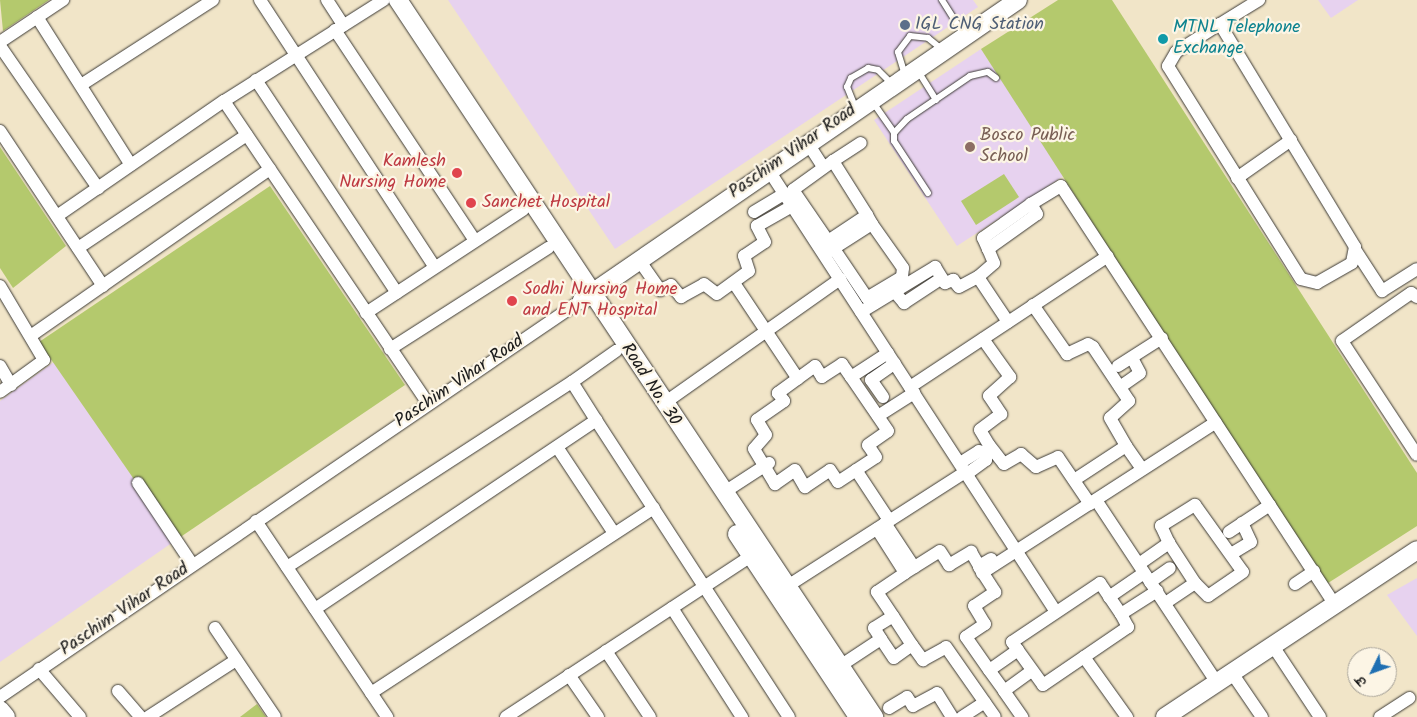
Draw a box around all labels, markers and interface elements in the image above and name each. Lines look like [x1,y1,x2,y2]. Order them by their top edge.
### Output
place label: IGL CNG Station [915,14,1044,36]
place label: MTNL Telephone Exchange [1173,18,1300,60]
marker: IGL CNG Station [899,19,911,31]
marker: MTNL Telephone Exchange [1157,33,1169,45]
street label: Paschim Vihar Road [725,100,861,204]
place label: Bosco Public School [980,126,1075,168]
marker: Bosco Public School [964,141,976,153]
place label: Kamlesh Nursing Home [339,152,446,194]
marker: Kamlesh Nursing Home [450,166,464,180]
place label: Sanchet Hospital [482,192,610,214]
marker: Sanchet Hospital [464,196,478,210]
place label: Sodhi Nursing Home and ENT Hospital [523,280,678,322]
marker: Sodhi Nursing Home and ENT Hospital [505,294,519,308]
street label: Paschim Vihar Road [392,331,528,433]
street label: Road No. 30 [615,340,685,430]
street label: Paschim Vihar Road [57,559,193,661]
north arrow [1347,647,1397,697]
text: उ [1350,671,1373,692]

